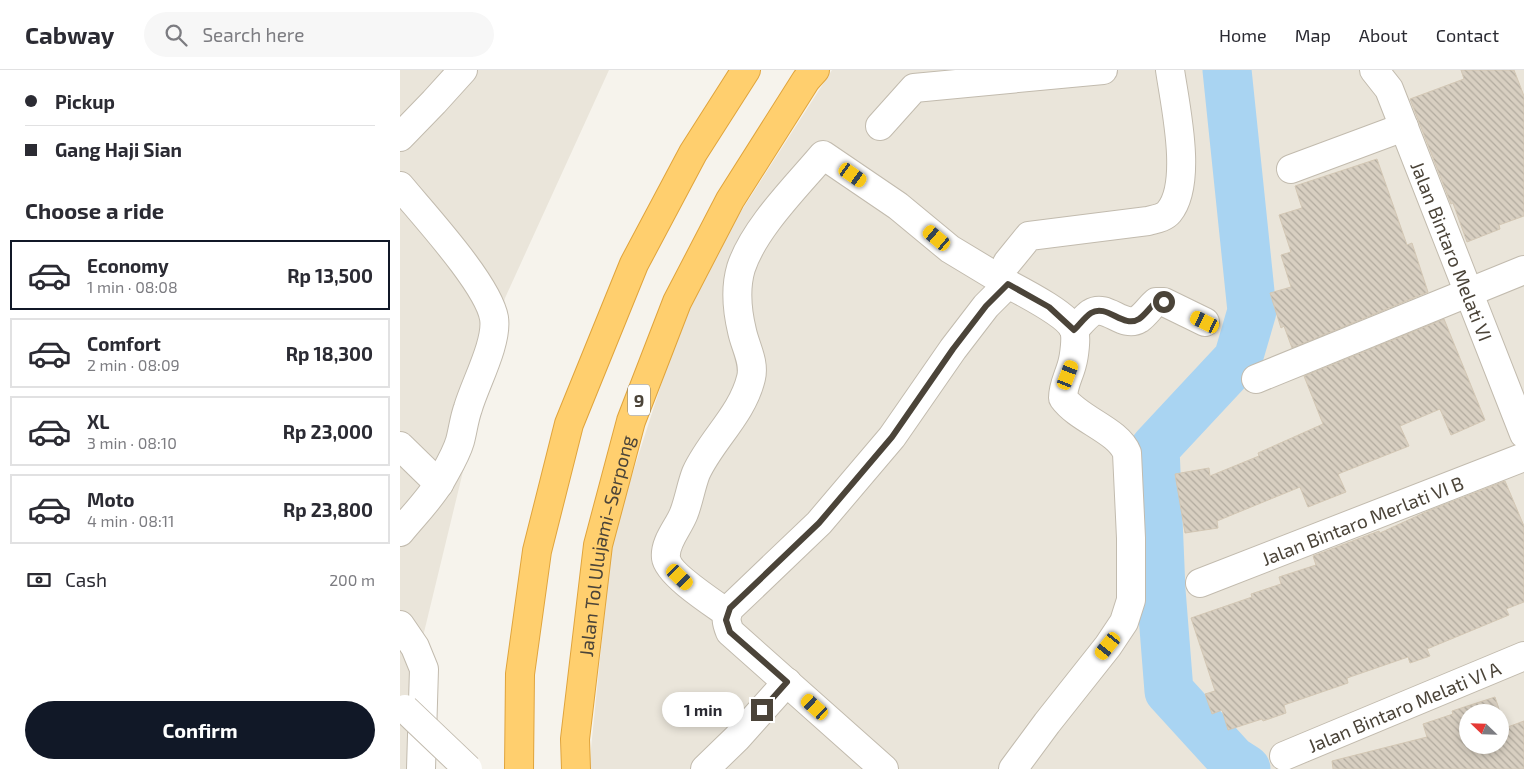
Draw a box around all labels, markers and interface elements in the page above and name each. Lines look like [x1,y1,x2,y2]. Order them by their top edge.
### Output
search box [144,12,494,57]
text: Cabway [25,20,114,49]
icon: search [162,21,190,49]
text: Search here [202,23,304,46]
text: Home [1219,24,1267,46]
text: Map [1295,24,1331,46]
text: About [1359,24,1408,46]
text: Contact [1436,24,1499,46]
text: Pickup [55,90,115,113]
text: Gang Haji Sian [55,138,182,161]
street label: Jalan Bintaro Melati VI [1407,158,1498,344]
car [836,160,869,190]
text: Choose a ride [25,197,164,223]
car [920,223,953,253]
icon: car [27,253,72,298]
text: Economy [87,254,169,277]
text: Rp 13,500 [287,264,373,287]
text: 1 min · 08:08 [87,277,178,296]
route start [1153,291,1175,313]
car [1188,309,1221,335]
icon: car [27,331,72,376]
text: Comfort [87,332,161,355]
text: Rp 18,300 [286,342,373,365]
text: 2 min · 08:09 [87,355,180,374]
car [1055,358,1080,392]
road number: 9 [628,384,650,416]
icon: car [27,409,72,454]
text: XL [87,410,109,433]
text: Rp 23,000 [283,420,373,443]
street label: Jalan Tol Ulujami–Serpong [573,432,638,658]
text: 3 min · 08:10 [87,433,177,452]
street label: Jalan Bintaro Merlati VI B [1258,470,1466,570]
icon: car [27,487,72,532]
text: Moto [87,488,135,511]
text: Rp 23,800 [283,498,373,521]
text: 4 min · 08:11 [87,511,174,530]
car [664,561,696,593]
icon: cash [25,566,53,594]
text: Cash [65,568,107,591]
text: 200 m [329,570,375,589]
car [1092,630,1123,662]
street label: Jalan Bintaro Melati VI A [1304,656,1504,756]
car [798,691,831,723]
callout: 1 min [662,692,744,728]
route end [751,699,773,721]
text: 1 min [684,700,722,719]
button: Confirm [25,701,375,759]
north arrow [1459,704,1509,754]
map controls [1459,704,1509,754]

